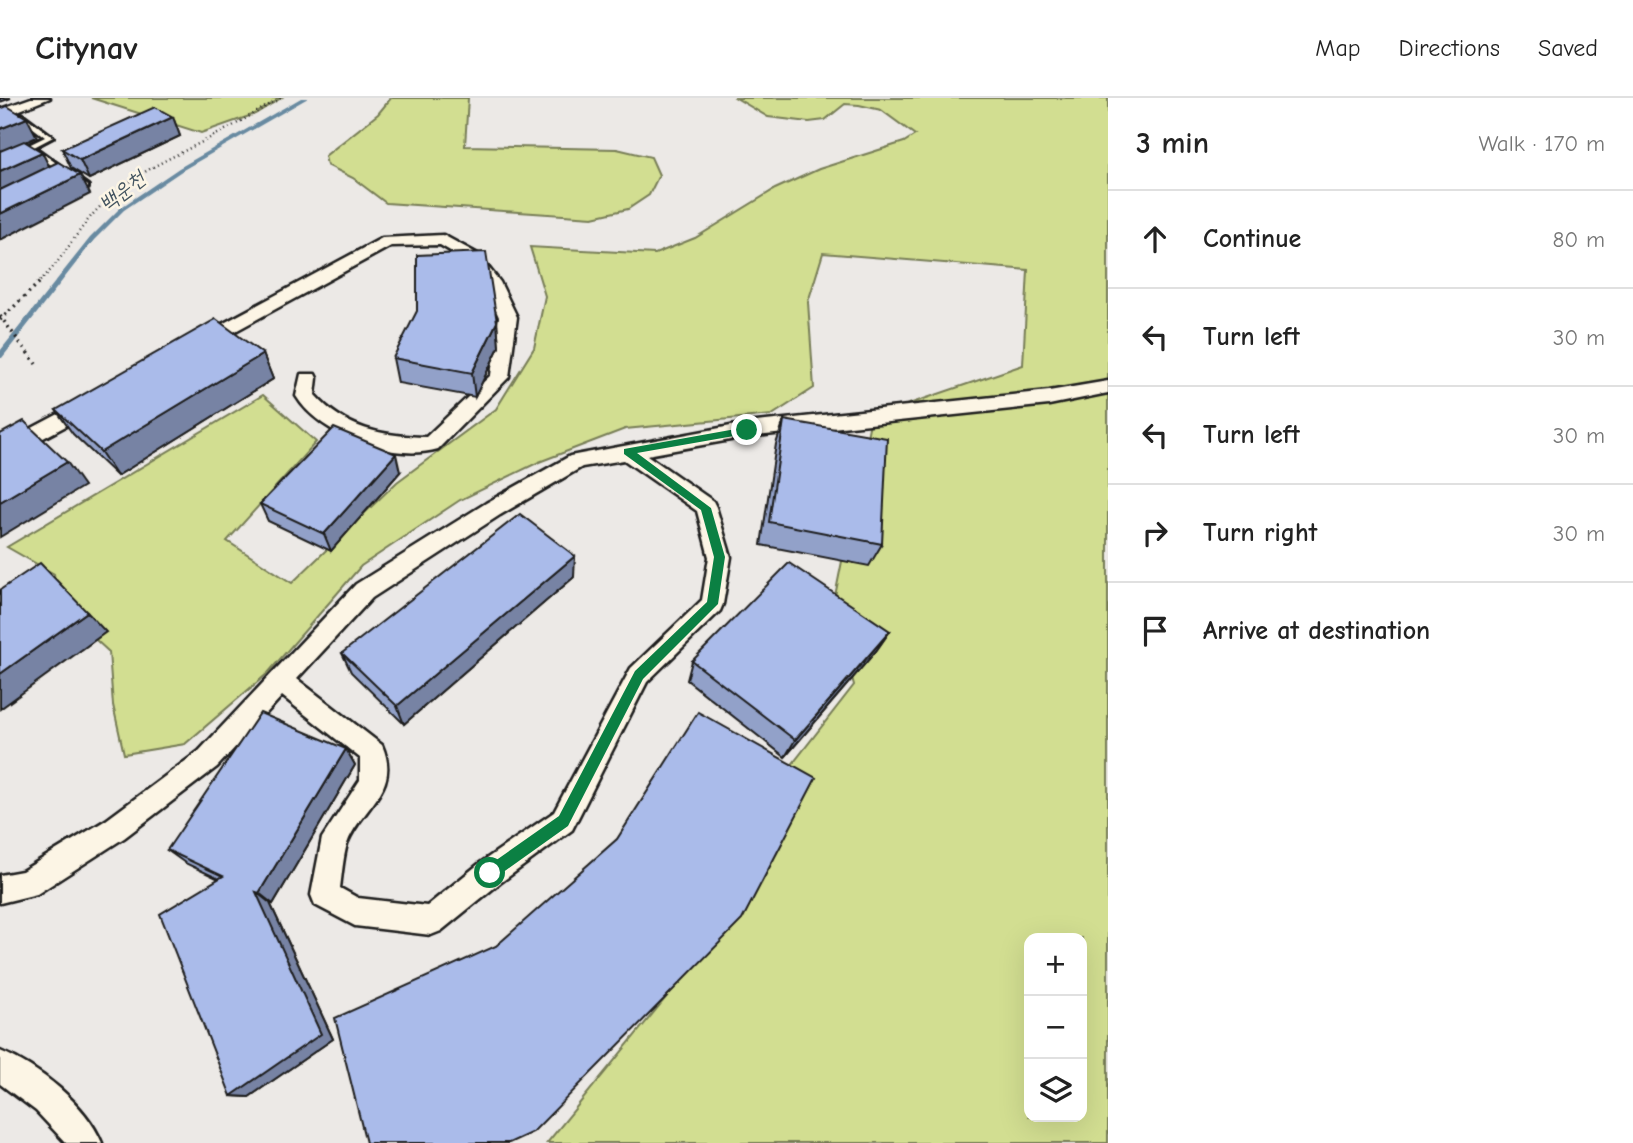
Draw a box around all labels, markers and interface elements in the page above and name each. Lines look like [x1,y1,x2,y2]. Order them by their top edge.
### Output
text: Citynav [35,29,138,67]
text: Map [1315,34,1361,62]
text: Directions [1399,34,1500,62]
text: Saved [1538,34,1598,62]
text: 3 min [1136,126,1209,161]
text: Walk · 170 m [1478,130,1605,157]
water label: 백운천 [95,165,151,216]
icon: ahead [1136,220,1174,258]
text: Continue [1203,224,1301,254]
text: 80 m [1552,226,1605,253]
icon: left [1136,318,1174,356]
text: Turn left [1203,322,1300,352]
text: 30 m [1553,324,1605,351]
route end [731,414,762,445]
icon: left [1136,416,1174,454]
text: Turn left [1203,420,1300,450]
text: 30 m [1553,422,1605,449]
icon: right [1136,514,1174,552]
text: Turn right [1203,518,1317,548]
text: 30 m [1553,520,1605,547]
icon: arrive [1136,612,1174,650]
text: Arrive at destination [1203,616,1430,646]
route start [474,857,505,888]
map controls [1024,933,1087,1122]
button: + [1024,933,1087,996]
button: − [1024,996,1087,1059]
button: layers [1024,1059,1087,1122]

